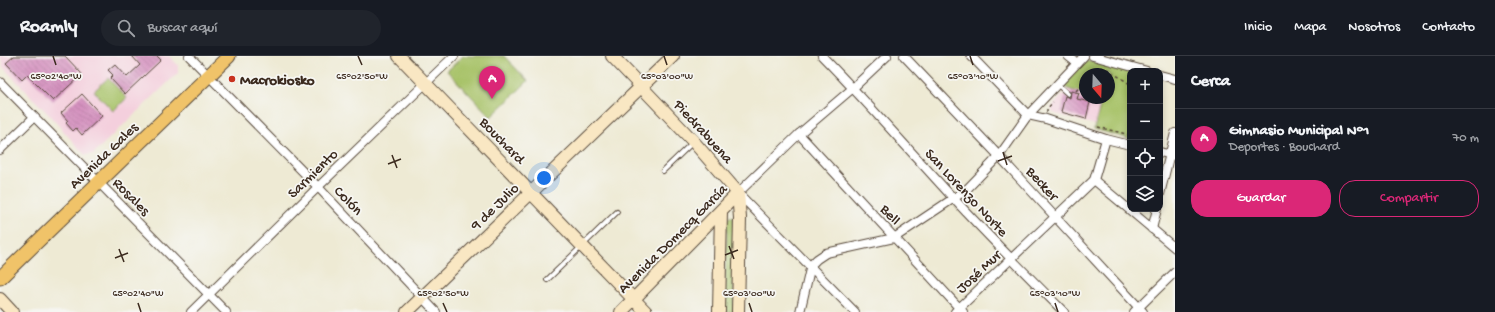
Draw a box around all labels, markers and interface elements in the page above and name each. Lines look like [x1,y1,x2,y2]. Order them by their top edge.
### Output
search box [101,10,381,46]
text: Roamly [20,16,77,39]
icon: search [115,17,137,39]
text: Buscar aquí [147,19,218,37]
text: Inicio [1244,19,1272,36]
text: Mapa [1294,19,1326,36]
text: Nosotros [1348,19,1400,36]
text: Contacto [1422,19,1475,36]
pin: A [479,66,505,99]
north arrow [1079,68,1115,104]
map controls [1127,68,1163,212]
button: + [1127,68,1163,104]
text: 65°02'40"W [30,71,82,83]
text: 65°02'50"W [336,71,388,83]
text: 65°03'00"W [641,71,694,83]
text: 65°03'10"W [948,71,999,83]
place label: Macrokiosko [240,72,315,90]
text: Cerca [1191,72,1230,92]
marker: Macrokiosko [227,74,237,84]
street label: Piedrabuena [668,96,736,169]
button: − [1127,104,1163,140]
street label: Bouchard [474,114,529,169]
street label: Avenida Gales [66,119,143,194]
text: Gimnasio Municipal N°1 [1229,122,1369,140]
text: A [1200,131,1208,146]
text: 70 m [1453,131,1479,146]
button: locate [1127,140,1163,176]
text: Deportes · Bouchard [1229,140,1339,155]
street label: San Lorenzo Norte [920,145,1011,241]
street label: Sarmiento [284,146,343,203]
street label: Becker [1021,163,1063,207]
your location [534,168,554,188]
street label: Rosales [108,175,154,220]
button: layers [1127,176,1163,212]
street label: 9 de Julio [467,180,524,236]
street label: Avenida Domecq García [615,180,732,298]
button: Guardar [1191,180,1331,217]
button: Compartir [1339,180,1479,217]
street label: Colón [329,183,366,220]
street label: Bell [875,200,904,230]
street label: José Mur [953,246,1007,298]
text: 65°02'40"W [112,288,164,300]
text: 65°02'50"W [417,288,469,300]
text: 65°03'00"W [723,288,776,300]
text: 65°03'10"W [1030,288,1081,300]

